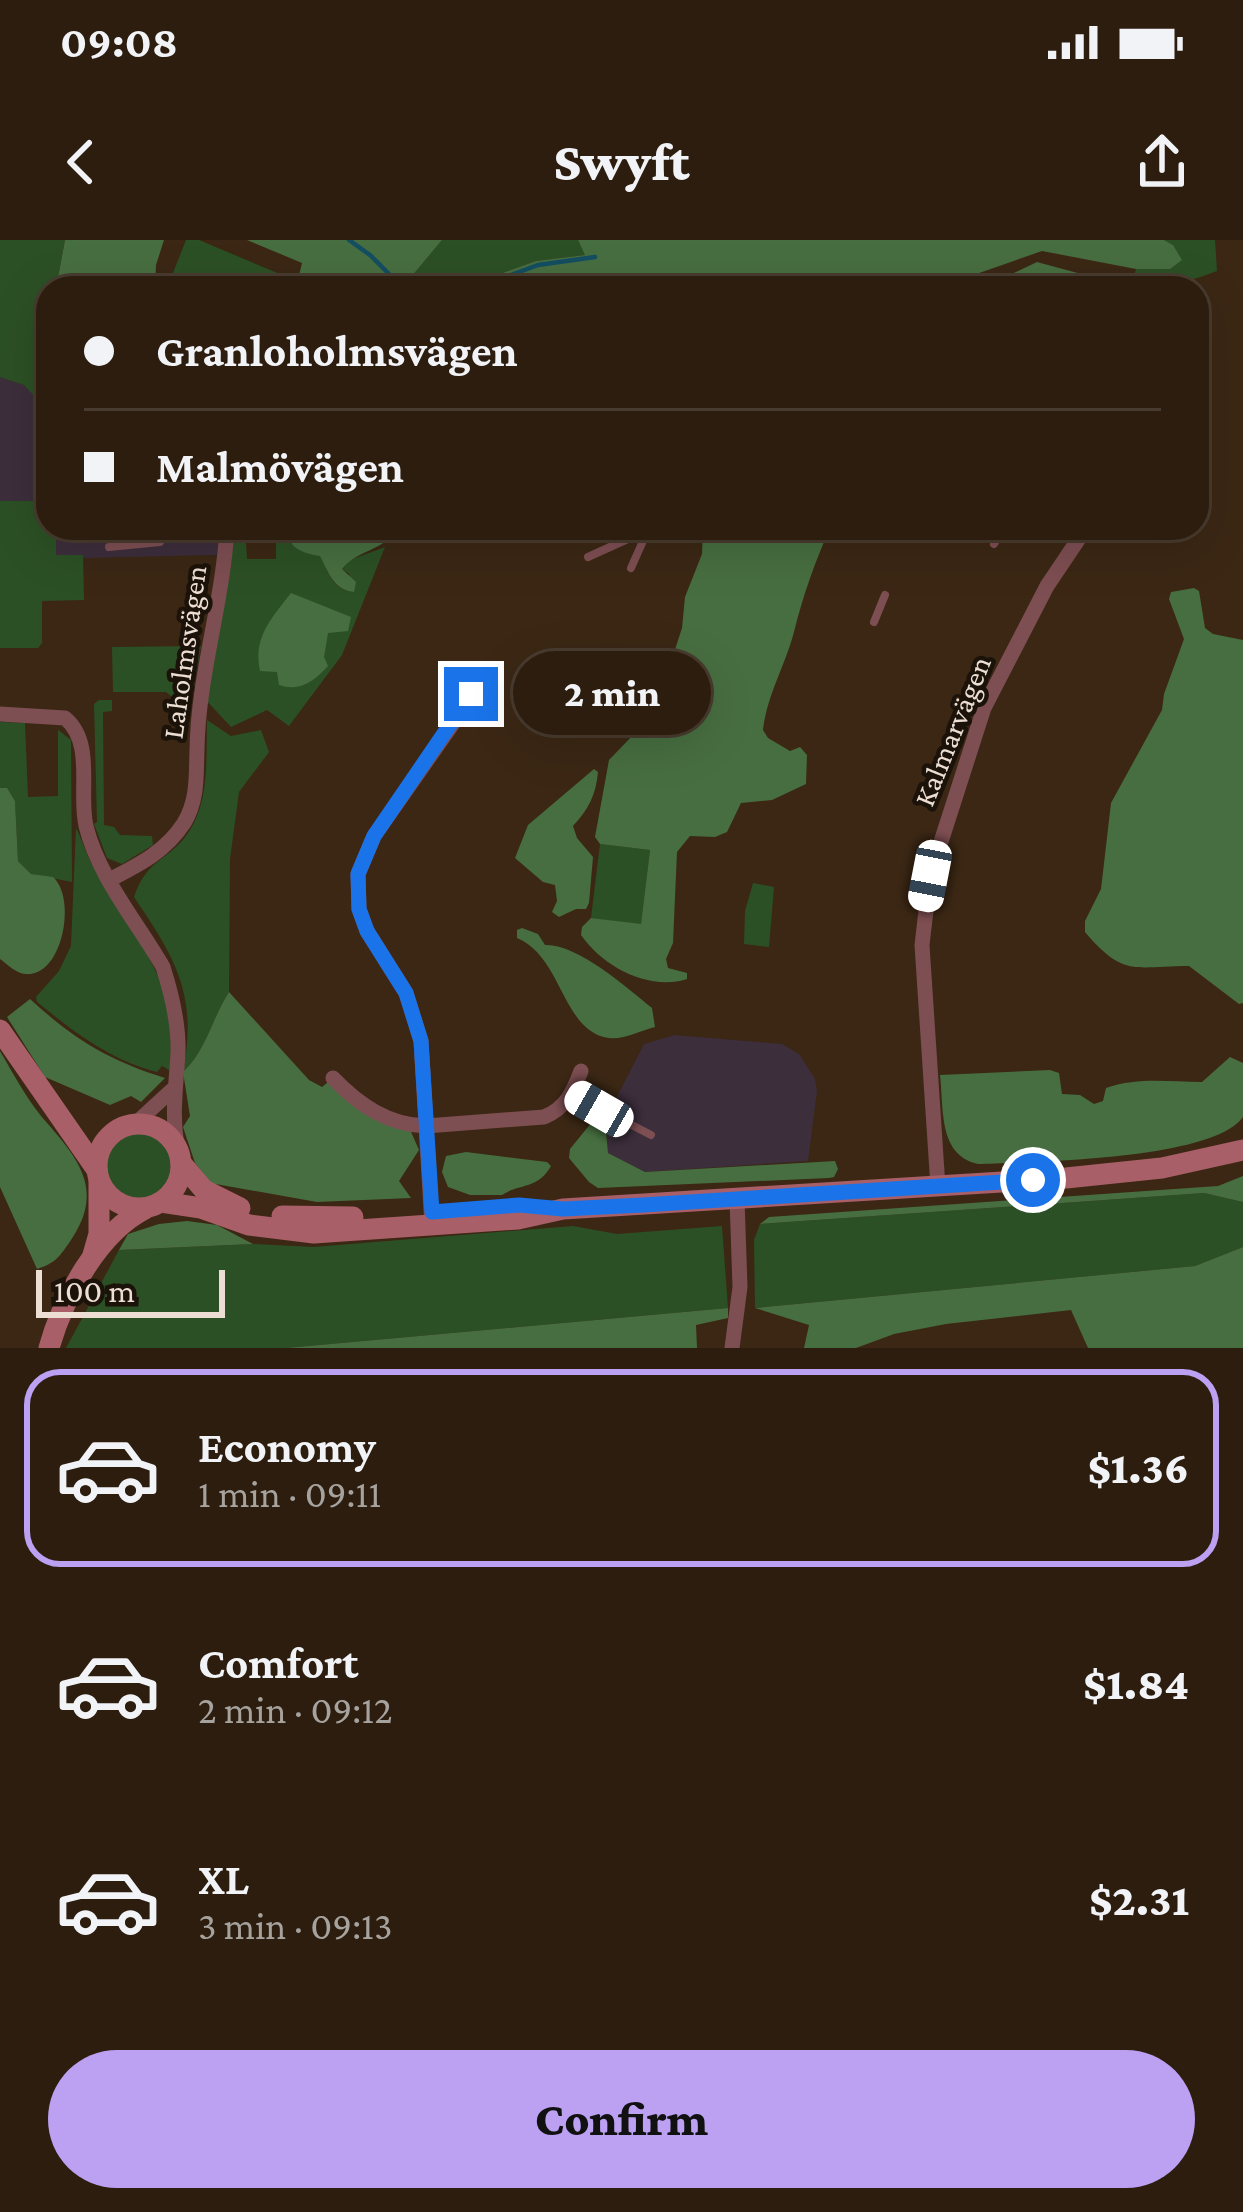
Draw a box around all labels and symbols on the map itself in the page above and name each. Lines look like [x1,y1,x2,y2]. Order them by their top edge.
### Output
street label: Laholmsvägen [156,563,213,741]
street label: Kalmarvägen [907,651,998,811]
callout: 2 min [513,652,711,736]
route end [444,667,498,721]
car [905,837,955,915]
car [559,1075,639,1143]
route start [1006,1153,1060,1207]
scale bar [36,1264,225,1317]

